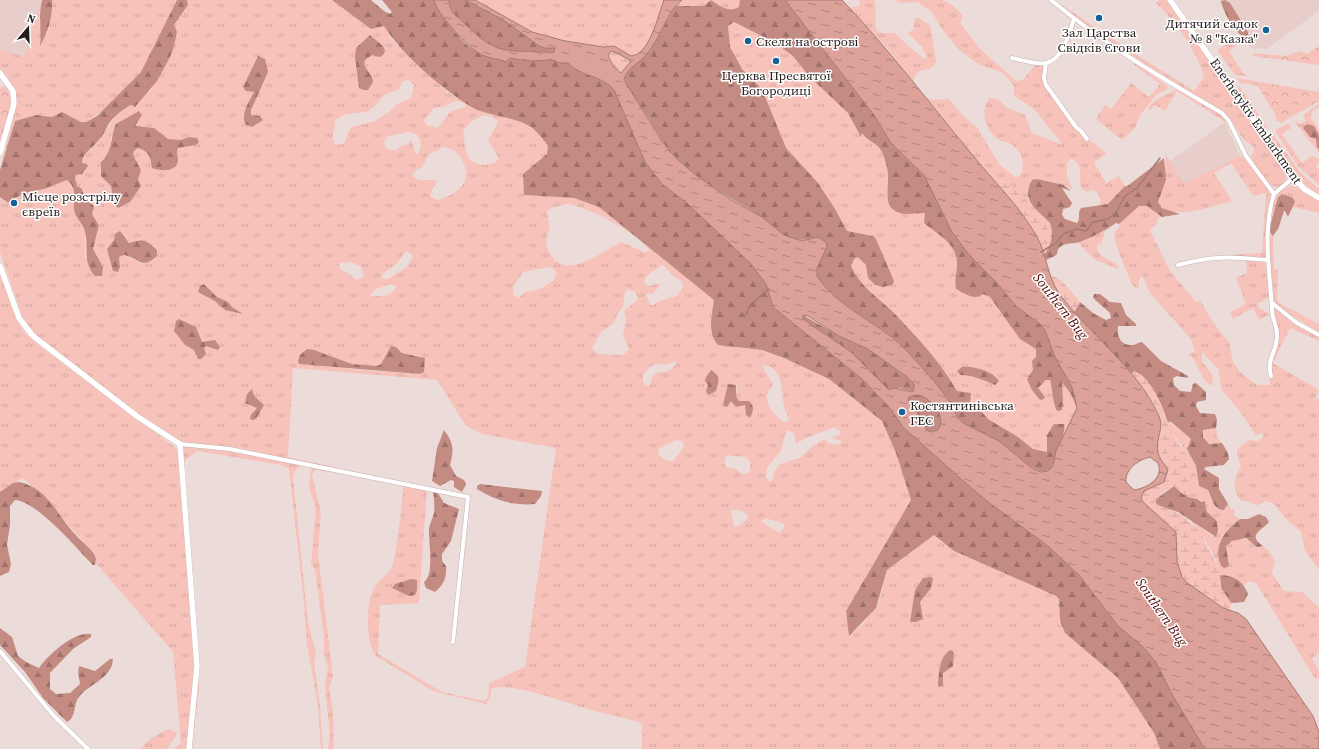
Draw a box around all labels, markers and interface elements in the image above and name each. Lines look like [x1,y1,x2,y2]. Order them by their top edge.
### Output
north arrow [8,8,48,48]
text: N [25,11,37,27]
marker: Зал Царства Свідків Єгови [1094,13,1104,23]
place label: Дитячий садок № 8 "Казка" [1165,15,1258,47]
place label: Зал Царства Свідків Єгови [1057,24,1141,56]
marker: Дитячий садок № 8 "Казка" [1261,25,1271,35]
place label: Скеля на острові [756,33,859,50]
marker: Скеля на острові [743,36,753,46]
street label: Enerhetykiv Embarkment [1206,55,1306,188]
marker: Церква Пресвятої Богородиці [771,56,781,66]
place label: Церква Пресвятої Богородиці [721,67,831,99]
place label: Місце розстрілу євреїв [22,188,121,220]
marker: Місце розстрілу євреїв [9,198,19,208]
water label: Southern Bug [1029,269,1094,344]
place label: Костянтинівська ГЕС [910,397,1014,429]
marker: Костянтинівська ГЕС [897,407,907,417]
water label: Southern Bug [1131,574,1194,651]

